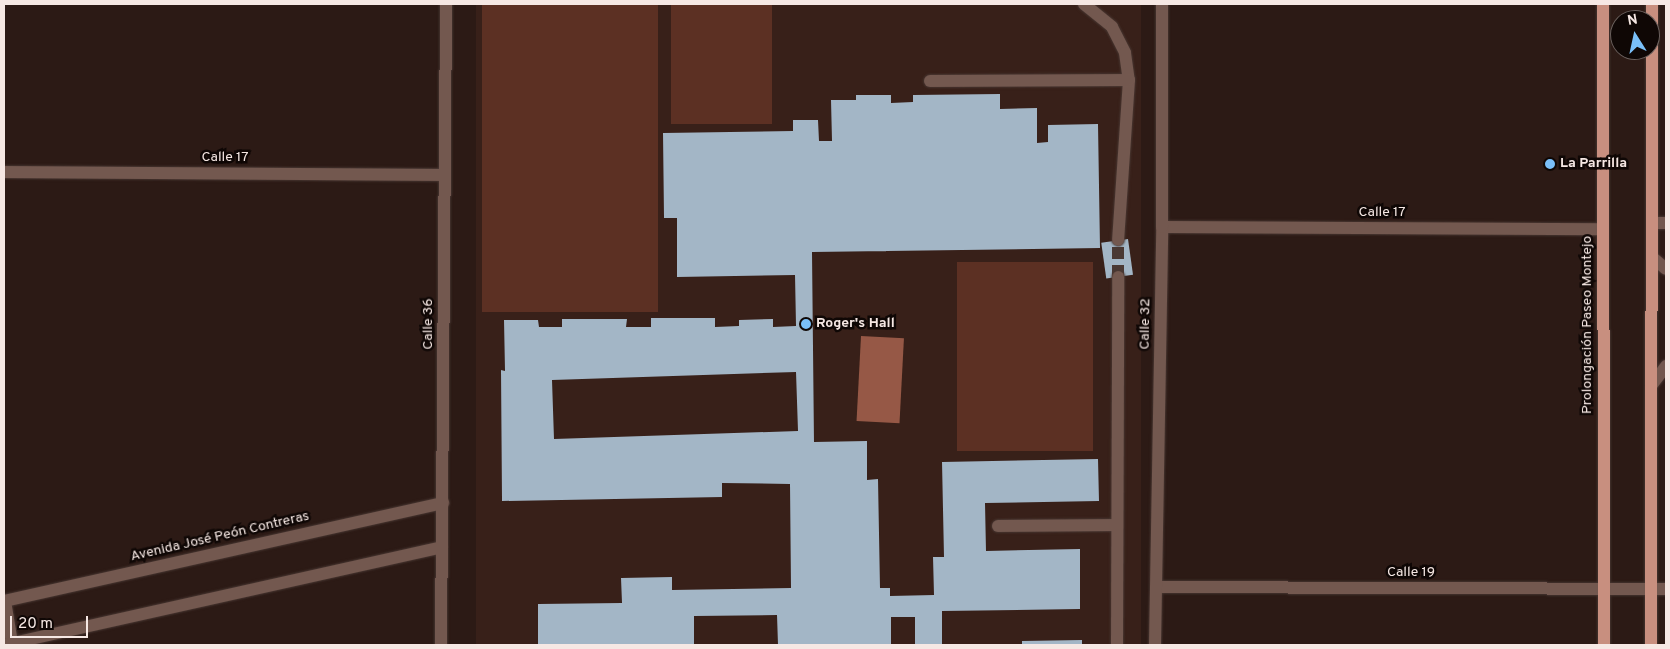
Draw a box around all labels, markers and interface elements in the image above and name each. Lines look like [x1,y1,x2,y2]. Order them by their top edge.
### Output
north arrow [1610,10,1660,60]
text: N [1626,11,1639,30]
street label: Calle 17 [201,150,249,166]
place label: La Parrilla [1560,156,1627,172]
marker: La Parrilla [1544,158,1556,170]
street label: Calle 17 [1358,205,1406,221]
street label: Prolongación Paseo Montejo [1580,236,1596,414]
street label: Calle 36 [421,298,437,350]
street label: Calle 32 [1137,298,1155,350]
place label: Roger's Hall [816,316,895,332]
marker: Roger's Hall [800,318,812,330]
street label: Avenida José Peón Contreras [129,508,311,566]
street label: Calle 19 [1387,565,1435,581]
scale bar [12,606,90,638]
text: 20 m [18,615,53,634]

